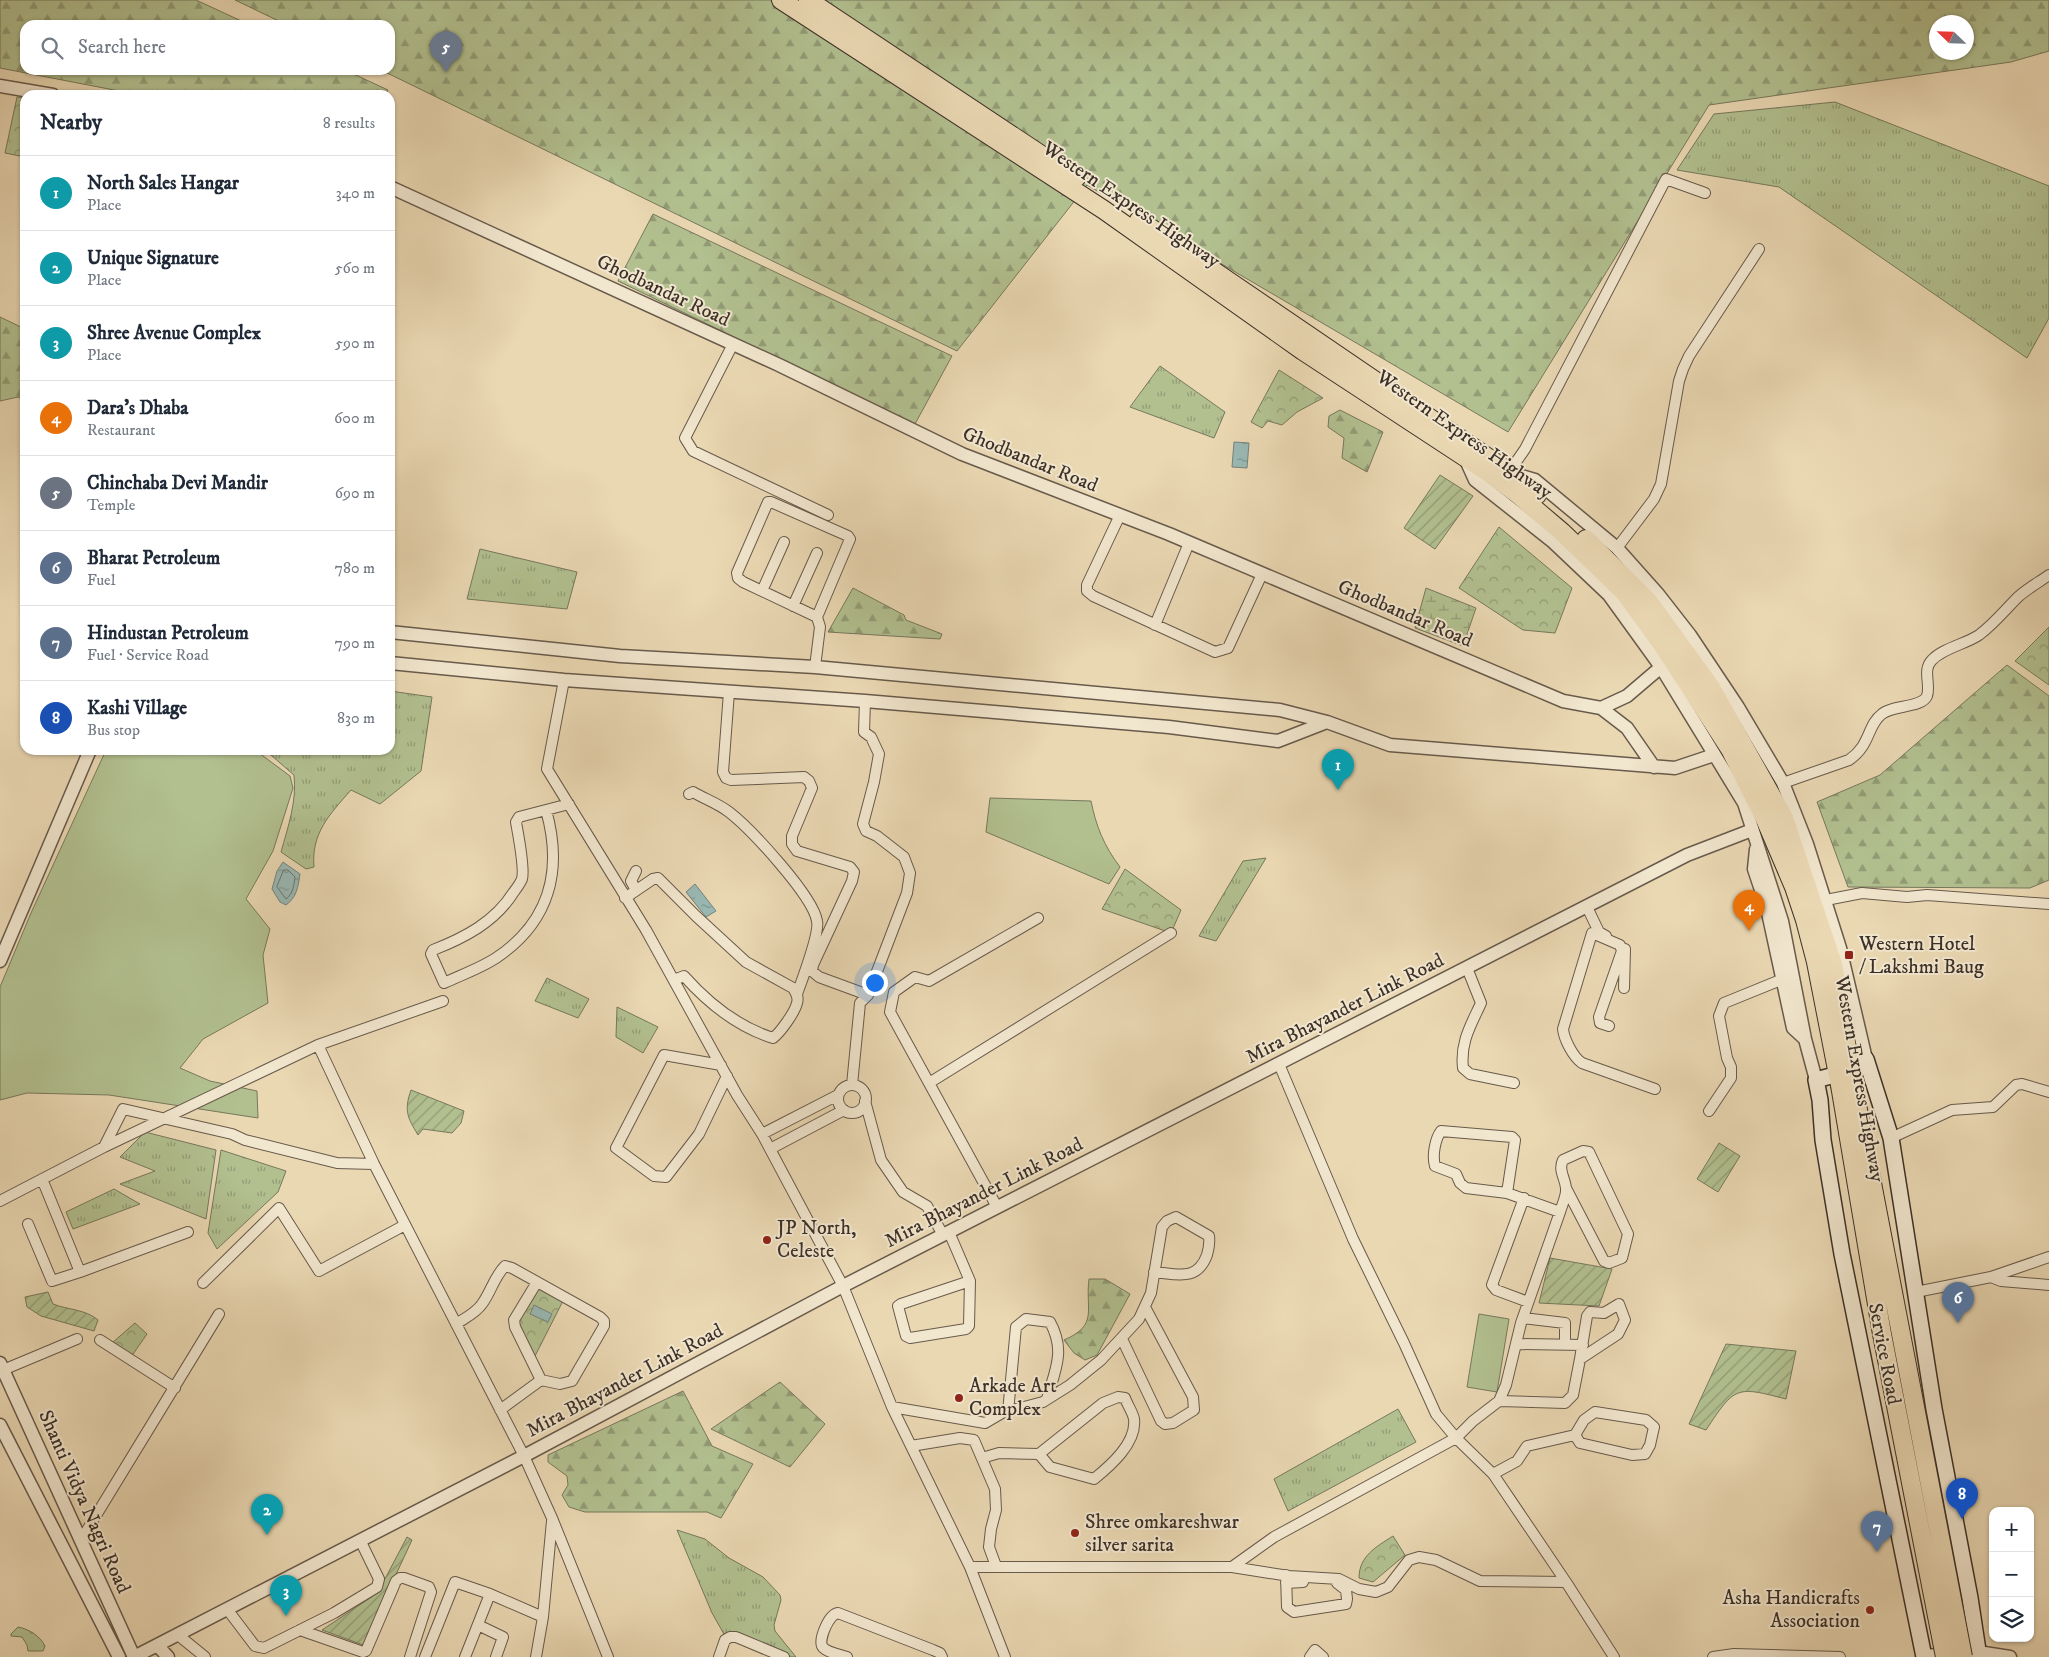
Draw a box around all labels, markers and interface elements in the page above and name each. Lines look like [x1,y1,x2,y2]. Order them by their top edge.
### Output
north arrow [1929,15,1974,60]
search box [20,20,395,75]
pin: 5 [430,31,462,72]
icon: search [38,34,66,62]
text: Search here [78,36,166,59]
text: Nearby [40,110,102,136]
text: 8 results [323,113,375,133]
street label: Western Express Highway [1036,136,1225,274]
text: North Sales Hangar [87,172,239,195]
text: 1 [53,183,59,203]
text: 340 m [336,183,375,203]
text: Place [87,195,121,215]
text: Unique Signature [87,247,219,270]
street label: Ghodbandar Road [592,249,734,333]
text: 2 [52,258,60,278]
text: 560 m [335,258,375,278]
text: Place [87,270,121,290]
text: Shree Avenue Complex [87,322,261,345]
text: 3 [53,333,59,353]
text: 590 m [335,333,375,353]
text: Place [87,345,121,365]
street label: Western Express Highway [1370,364,1557,506]
text: Dara's Dhaba [87,397,188,420]
text: 4 [51,408,61,428]
text: 600 m [334,408,375,428]
text: Restaurant [87,420,155,440]
street label: Ghodbandar Road [959,421,1101,499]
text: Chinchaba Devi Mandir [87,472,268,495]
text: 5 [52,483,60,503]
text: 690 m [335,483,375,503]
text: Temple [87,495,135,515]
text: Bharat Petroleum [87,547,220,570]
text: 6 [52,558,60,578]
text: 780 m [335,558,375,578]
text: Fuel [87,570,116,590]
street label: Ghodbandar Road [1334,574,1476,654]
text: Hindustan Petroleum [87,622,249,645]
text: 7 [52,633,60,653]
text: 790 m [335,633,375,653]
text: Fuel · Service Road [87,645,209,665]
text: Kashi Village [87,697,187,720]
text: 8 [52,708,60,728]
text: 830 m [337,708,375,728]
text: Bus stop [87,720,140,740]
pin: 1 [1322,749,1354,790]
pin: 4 [1733,890,1765,931]
place label: Western Hotel / Lakshmi Baug [1858,932,1984,980]
street label: Mira Bhayander Link Road [1242,948,1448,1070]
marker: Western Hotel / Lakshmi Baug [1843,949,1855,961]
your location [862,970,888,996]
street label: Western Express Highway [1828,973,1890,1185]
street label: Mira Bhayander Link Road [881,1132,1087,1254]
place label: JP North, Celeste [775,1216,856,1264]
marker: JP North, Celeste [761,1234,773,1246]
pin: 6 [1942,1282,1974,1323]
street label: Service Road [1862,1301,1906,1407]
street label: Mira Bhayander Link Road [522,1319,728,1443]
place label: Arkade Art Complex [969,1374,1057,1422]
marker: Arkade Art Complex [953,1392,965,1404]
street label: Shanti Vidya Nagri Road [32,1407,136,1598]
pin: 8 [1946,1478,1978,1519]
pin: 2 [251,1494,283,1535]
map controls [1989,1507,2034,1642]
button: + [1989,1507,2034,1552]
place label: Shree omkareshwar silver sarita [1085,1510,1239,1558]
pin: 7 [1861,1511,1893,1552]
marker: Shree omkareshwar silver sarita [1069,1527,1081,1539]
button: − [1989,1552,2034,1597]
pin: 3 [270,1575,302,1616]
place label: Asha Handicrafts Association [1722,1586,1861,1634]
button: layers [1989,1597,2034,1642]
marker: Asha Handicrafts Association [1864,1604,1876,1616]

